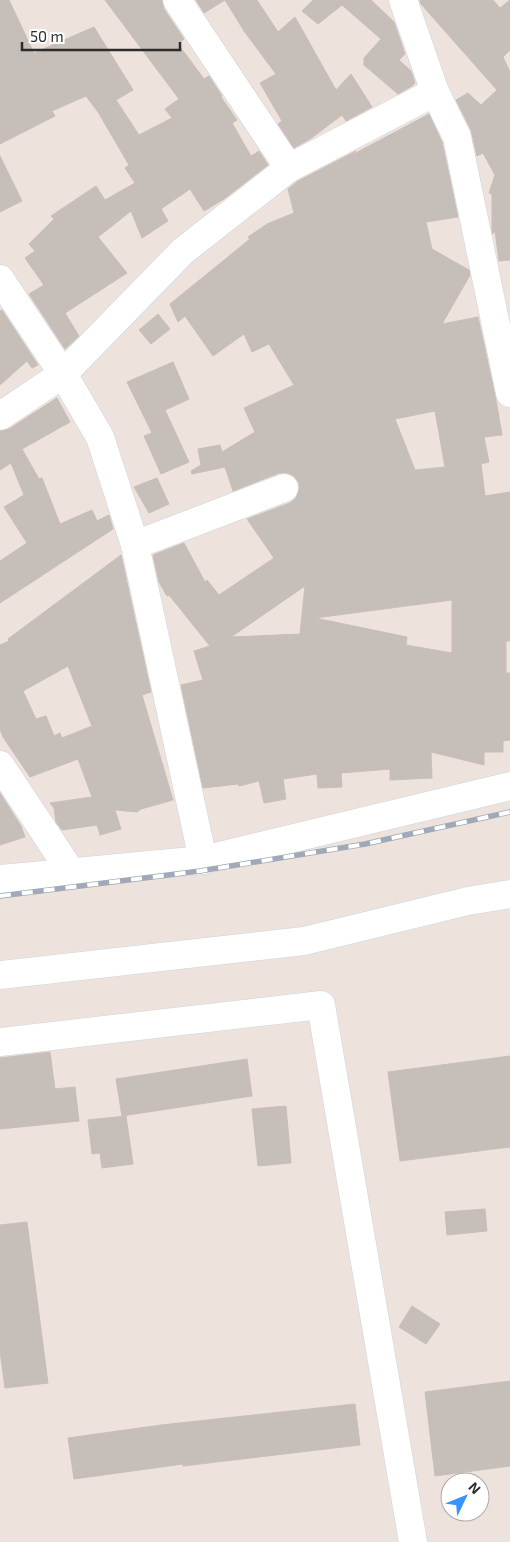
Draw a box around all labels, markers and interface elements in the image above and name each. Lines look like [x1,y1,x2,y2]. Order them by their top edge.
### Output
scale bar [22,20,180,52]
text: 50 m [30,27,64,45]
north arrow [440,1472,490,1522]
text: N [465,1478,485,1497]

